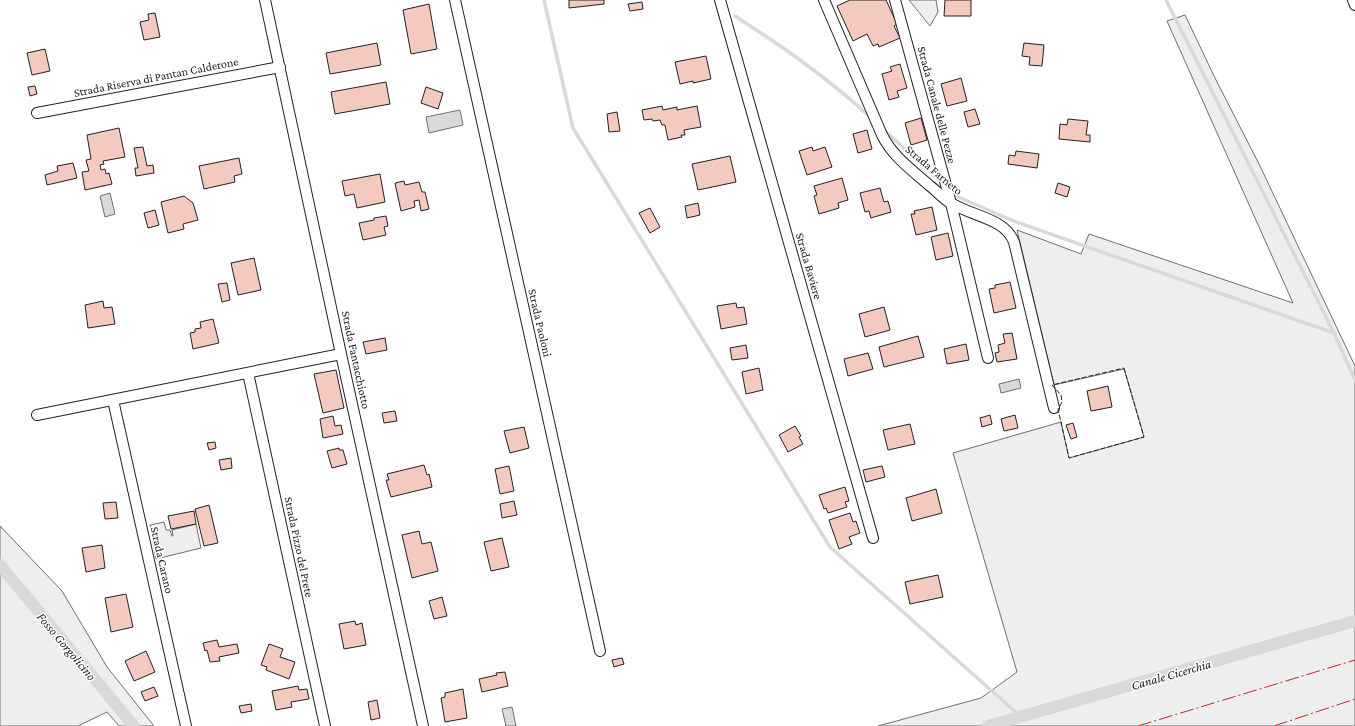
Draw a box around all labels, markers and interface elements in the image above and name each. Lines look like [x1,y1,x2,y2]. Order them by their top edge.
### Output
street label: Strada Canale delle Pezze [915,45,959,165]
street label: Strada Riserva di Pantan Calderone [73,54,239,100]
street label: Strada Farneto [903,142,965,198]
street label: Strada Baviere [793,231,825,301]
street label: Strada Paoloni [525,288,555,358]
street label: Strada Fantacchiotto [339,310,373,410]
street label: Strada Pizzo del Prete [282,496,316,598]
street label: Strada Carano [148,525,176,595]
water label: Fosso Gorgolicino [34,609,100,684]
water label: Canale Cicerchia [1129,656,1213,693]

